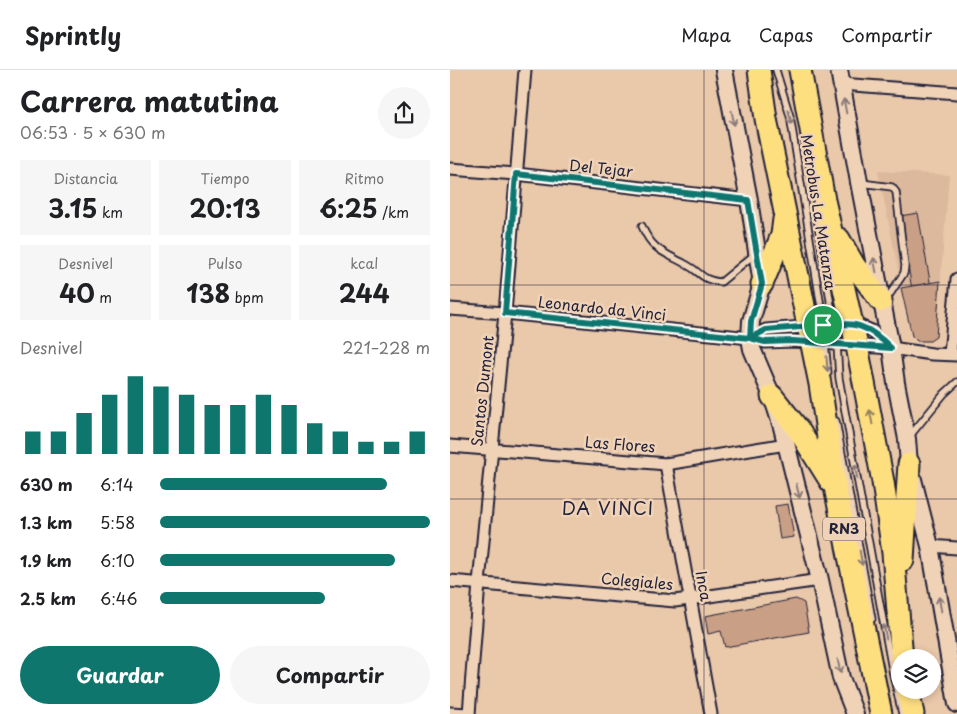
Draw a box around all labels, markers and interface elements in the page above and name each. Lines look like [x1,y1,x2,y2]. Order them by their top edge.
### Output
text: Sprintly [25,17,121,53]
text: Mapa [681,21,731,48]
text: Capas [759,21,813,48]
text: Compartir [841,21,932,48]
text: Carrera matutina [20,79,279,122]
button: share [378,87,430,139]
one-way arrow [840,98,850,114]
one-way arrow [785,108,795,124]
one-way arrow [729,110,739,126]
text: 06:53 · 5 × 630 m [20,120,165,144]
street label: Metrobus La Matanza [796,132,843,292]
street label: Del Tejar [568,153,634,182]
text: Distancia [53,168,118,189]
text: Tiempo [200,168,250,189]
text: Ritmo [345,168,384,189]
text: 3.15 [48,189,98,227]
text: 20:13 [189,189,261,227]
text: 6:25 [320,189,378,227]
text: km [98,202,123,223]
text: /km [378,202,409,223]
text: Desnivel [58,253,113,274]
text: Pulso [207,253,242,274]
text: kcal [350,253,378,274]
one-way arrow [869,258,879,274]
text: 40 [59,274,95,312]
text: 138 [186,274,230,312]
text: 244 [339,274,390,312]
text: m [95,287,112,308]
text: bpm [230,287,264,308]
street label: Leonardo da Vinci [537,289,667,326]
pin [802,304,844,346]
icon: arrive [809,311,837,339]
street label: Santos Dumont [464,334,499,447]
text: Desnivel [20,335,82,359]
text: 221–228 m [342,335,430,359]
one-way arrow [822,355,832,371]
one-way arrow [865,409,875,425]
street label: Las Flores [584,430,656,457]
one-way arrow [851,464,861,480]
text: 630 m [20,472,73,496]
text: 6:14 [100,472,134,496]
one-way arrow [794,483,803,499]
district label: DA VINCI [562,494,654,521]
text: 1.3 km [20,510,72,534]
text: 5:58 [100,510,135,534]
road number: RN3 [823,518,865,540]
text: 1.9 km [20,548,72,572]
text: 6:10 [100,548,135,572]
one-way arrow [857,550,867,566]
street label: Colegiales [600,566,674,595]
street label: Inca [690,569,719,604]
text: 2.5 km [20,586,76,610]
text: 6:46 [100,586,138,610]
one-way arrow [934,597,944,613]
one-way arrow [880,624,889,640]
button: Guardar [20,646,220,704]
button: Compartir [230,646,430,704]
map controls [891,649,941,699]
button: layers [891,649,941,699]
one-way arrow [834,658,844,674]

